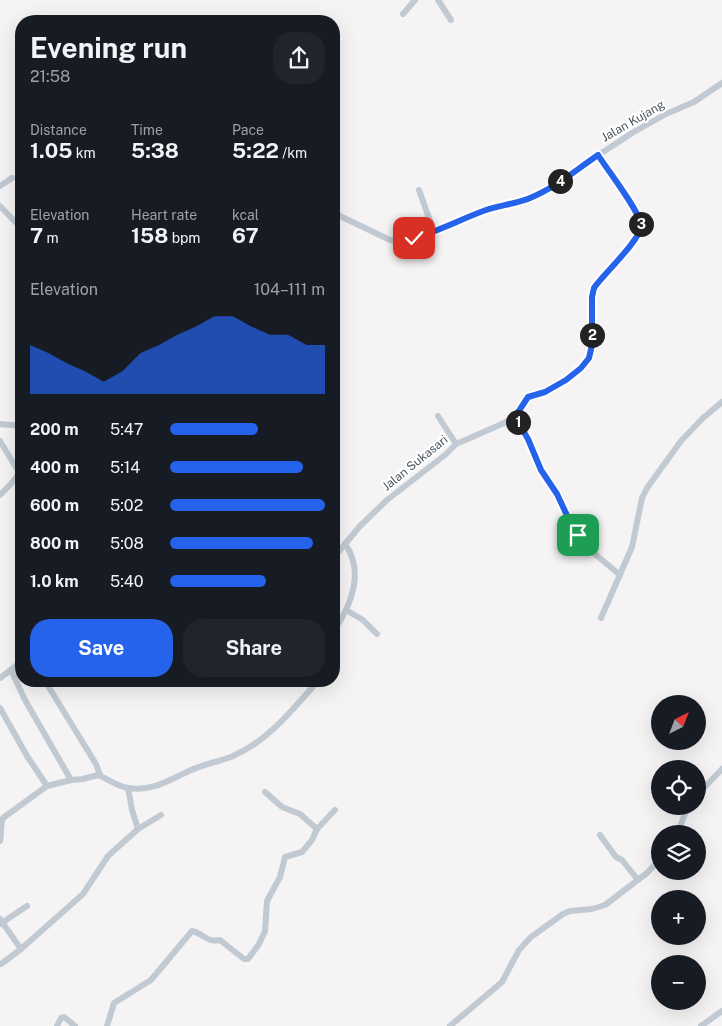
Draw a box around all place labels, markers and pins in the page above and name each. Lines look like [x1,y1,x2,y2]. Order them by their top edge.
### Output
pin: 4 [548,168,572,194]
pin: 3 [628,212,654,236]
pin [393,217,435,259]
pin: 2 [580,322,604,348]
pin: 1 [506,410,530,434]
pin [557,514,599,556]

